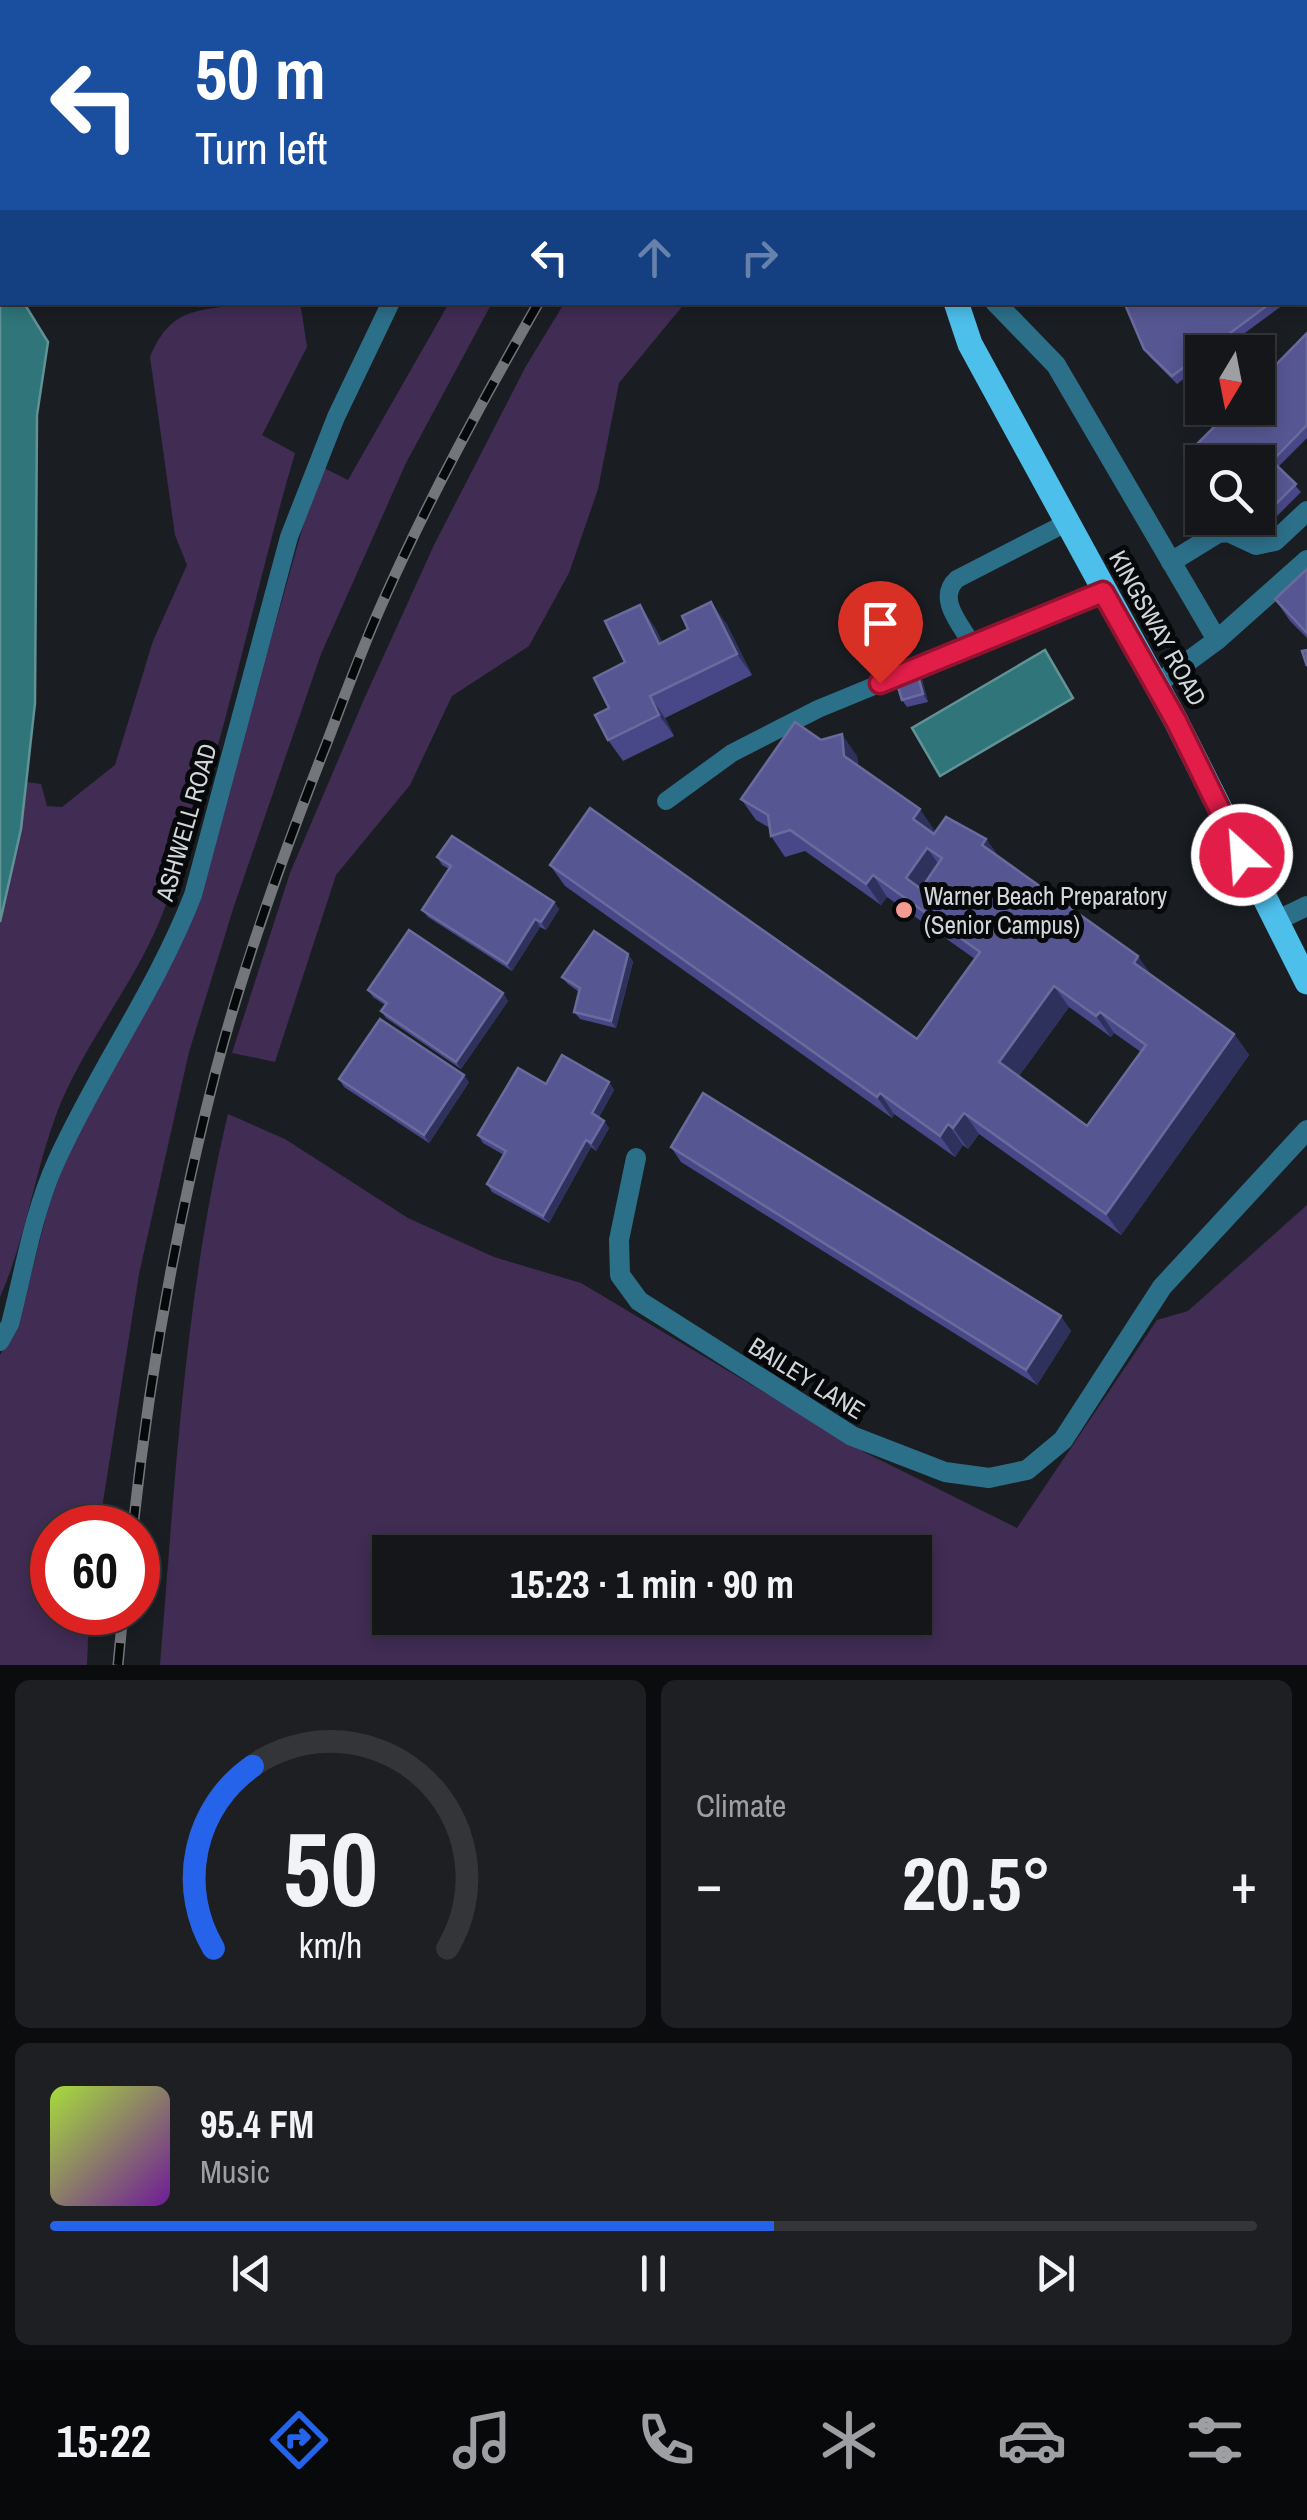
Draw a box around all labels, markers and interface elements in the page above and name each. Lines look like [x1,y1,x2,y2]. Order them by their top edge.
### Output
text: 50 m [195,27,326,121]
icon: left [30,40,160,170]
text: Turn left [195,117,327,178]
icon: left [522,230,577,285]
icon: ahead [627,230,682,285]
icon: right [732,230,787,285]
north arrow [1185,335,1275,425]
map controls [1185,335,1275,535]
button: search [1185,445,1275,535]
street label: KINGSWAY ROAD [1101,544,1215,712]
pin [838,581,923,684]
icon: arrive [853,596,908,651]
street label: ASHWELL ROAD [147,739,225,906]
position arrow [1190,803,1294,907]
place label: Warner Beach Preparatory (Senior Campus) [924,879,1168,942]
marker: Warner Beach Preparatory (Senior Campus) [893,899,915,921]
street label: BAILEY LANE [743,1329,871,1427]
speed limit sign: 60 [30,1505,160,1635]
text: 15:23 · 1 min · 90 m [510,1559,794,1610]
text: Climate [696,1784,786,1827]
text: 50 [283,1798,378,1938]
text: 20.5° [902,1832,1051,1933]
text: − [696,1846,722,1920]
text: + [1231,1846,1257,1920]
text: km/h [299,1921,362,1969]
text: 95.4 FM [200,2099,314,2150]
text: Music [200,2150,270,2193]
icon: previous [224,2246,279,2301]
icon: pause [626,2246,681,2301]
icon: next [1028,2246,1083,2301]
icon: directions [264,2405,334,2475]
icon: music [447,2405,517,2475]
icon: phone [631,2405,701,2475]
icon: climate [814,2405,884,2475]
icon: car [997,2405,1067,2475]
icon: filters [1180,2405,1250,2475]
text: 15:22 [57,2410,151,2471]

